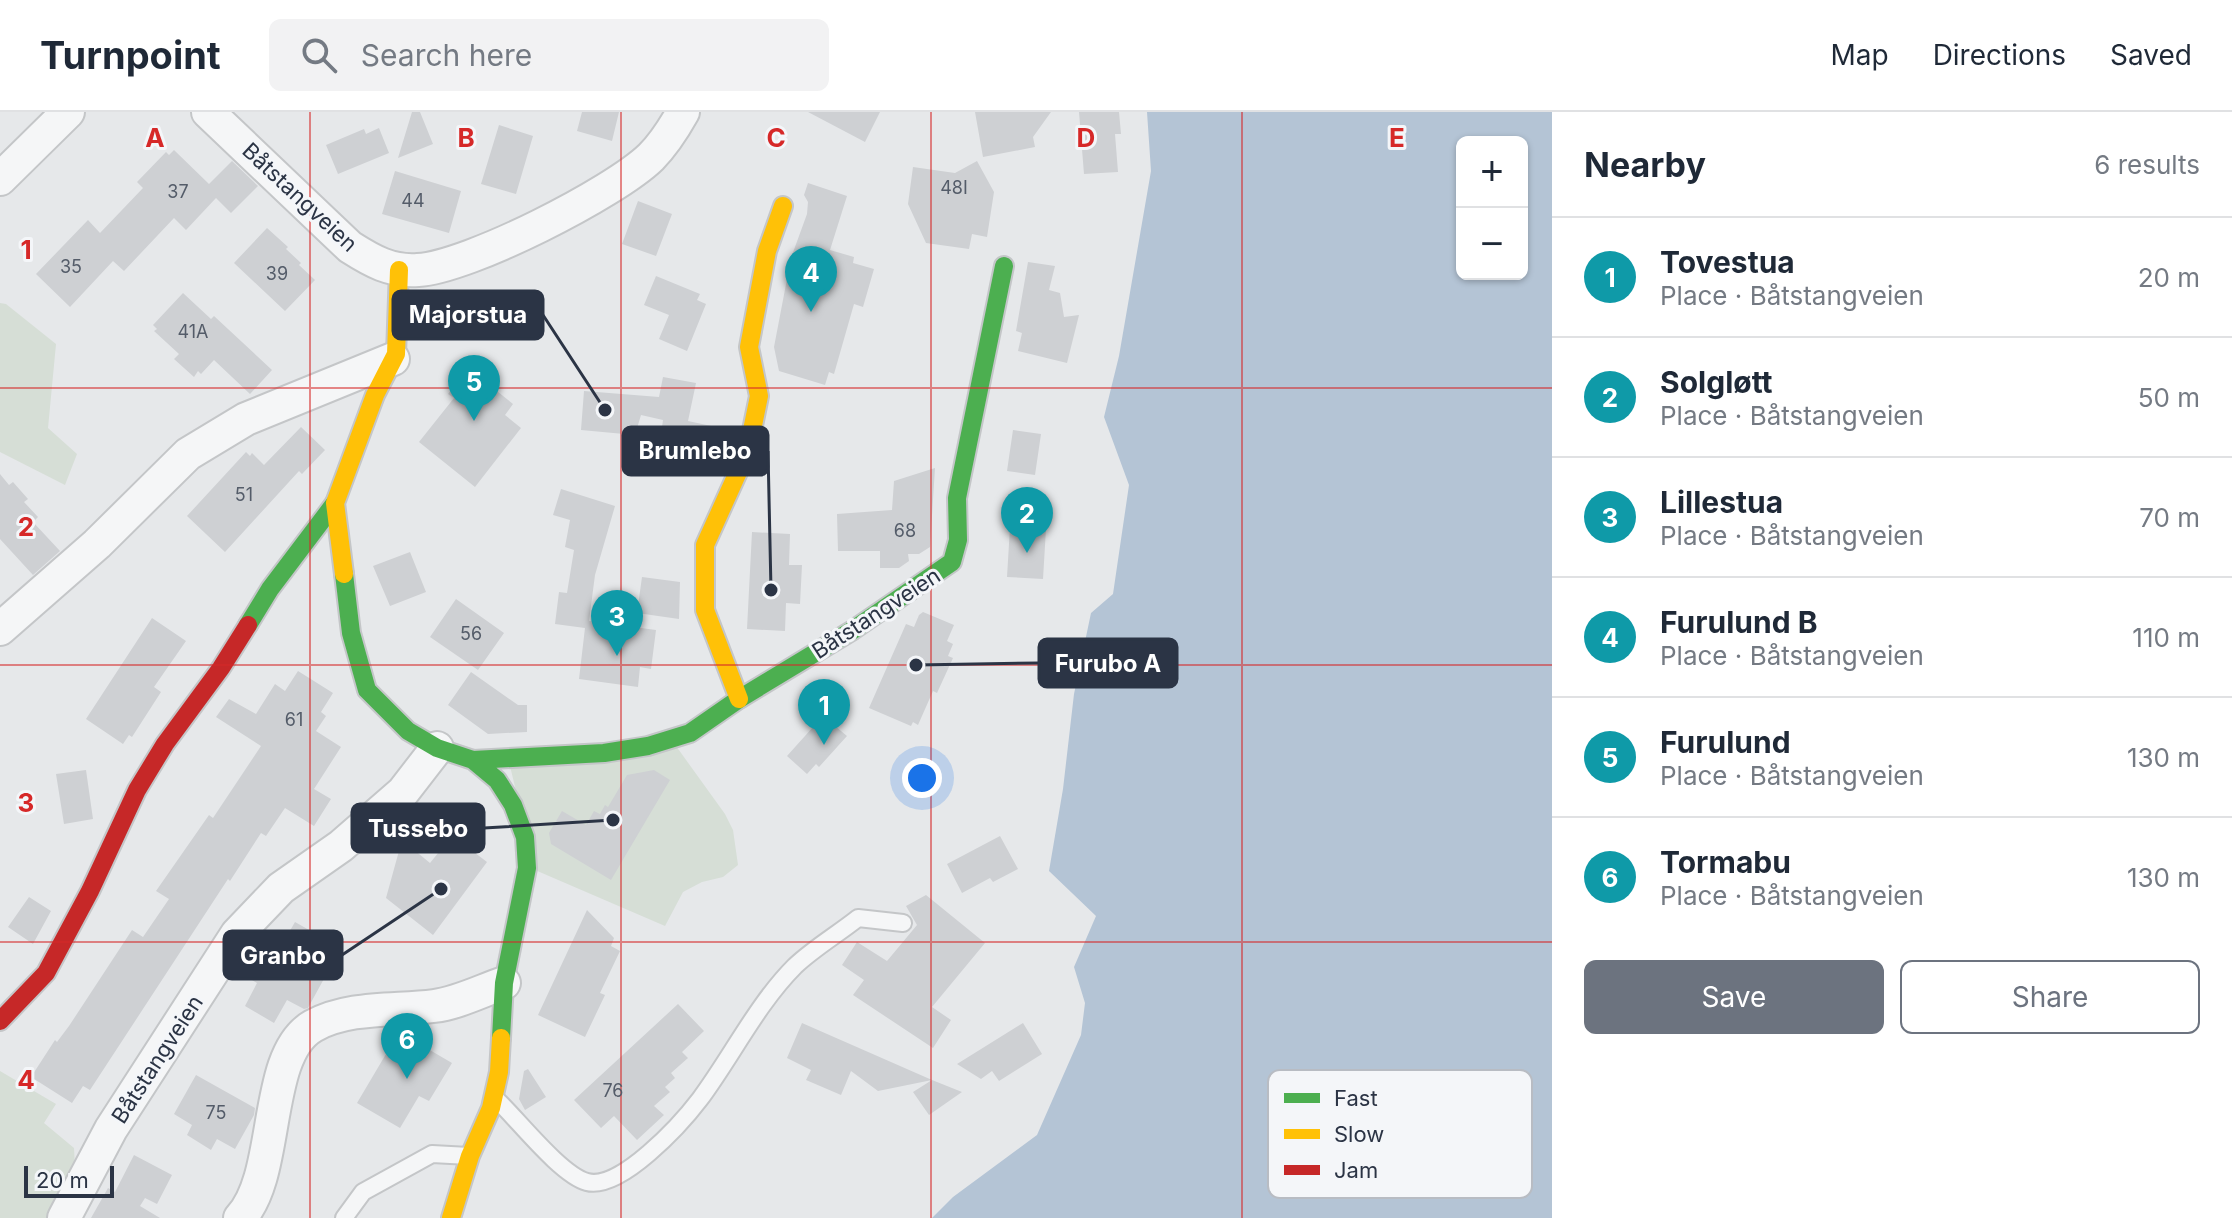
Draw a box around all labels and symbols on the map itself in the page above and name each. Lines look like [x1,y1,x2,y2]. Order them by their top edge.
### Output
text: A [145,122,165,153]
text: B [457,122,475,153]
text: C [766,122,786,153]
text: D [1077,122,1095,153]
text: E [1389,122,1405,153]
street label: Båtstangveien [237,137,363,257]
house number: 48I [940,177,968,198]
house number: 37 [167,181,189,202]
house number: 44 [401,190,425,211]
text: 1 [20,234,32,265]
pin: 4 [785,246,837,312]
house number: 35 [60,256,82,277]
house number: 39 [266,263,288,284]
callout: Majorstua [393,291,543,339]
text: Majorstua [409,300,527,329]
house number: 41A [177,321,209,342]
pin: 5 [448,355,500,421]
callout: Brumlebo [623,427,768,475]
text: Brumlebo [638,436,752,465]
house number: 51 [235,484,253,505]
pin: 2 [1001,487,1053,553]
text: 2 [18,511,34,542]
house number: 68 [894,520,916,541]
street label: Båtstangveien [807,562,945,664]
pin: 3 [591,590,643,656]
house number: 56 [460,623,482,644]
callout: Furubo A [1039,639,1177,687]
text: Furubo A [1055,649,1161,678]
pin: 1 [798,679,850,745]
house number: 61 [285,709,303,730]
your location [902,758,942,798]
text: 3 [18,787,34,818]
callout: Tussebo [352,804,484,852]
text: Tussebo [368,814,468,843]
callout: Granbo [224,931,342,979]
text: Granbo [240,941,326,970]
street label: Båtstangveien [106,990,208,1128]
pin: 6 [381,1013,433,1079]
text: 4 [17,1064,35,1095]
legend [1268,1070,1532,1198]
house number: 76 [602,1080,624,1101]
text: Fast [1334,1085,1378,1111]
house number: 75 [206,1102,226,1123]
text: Slow [1334,1121,1384,1147]
text: Jam [1334,1157,1378,1183]
scale bar [24,1162,114,1198]

